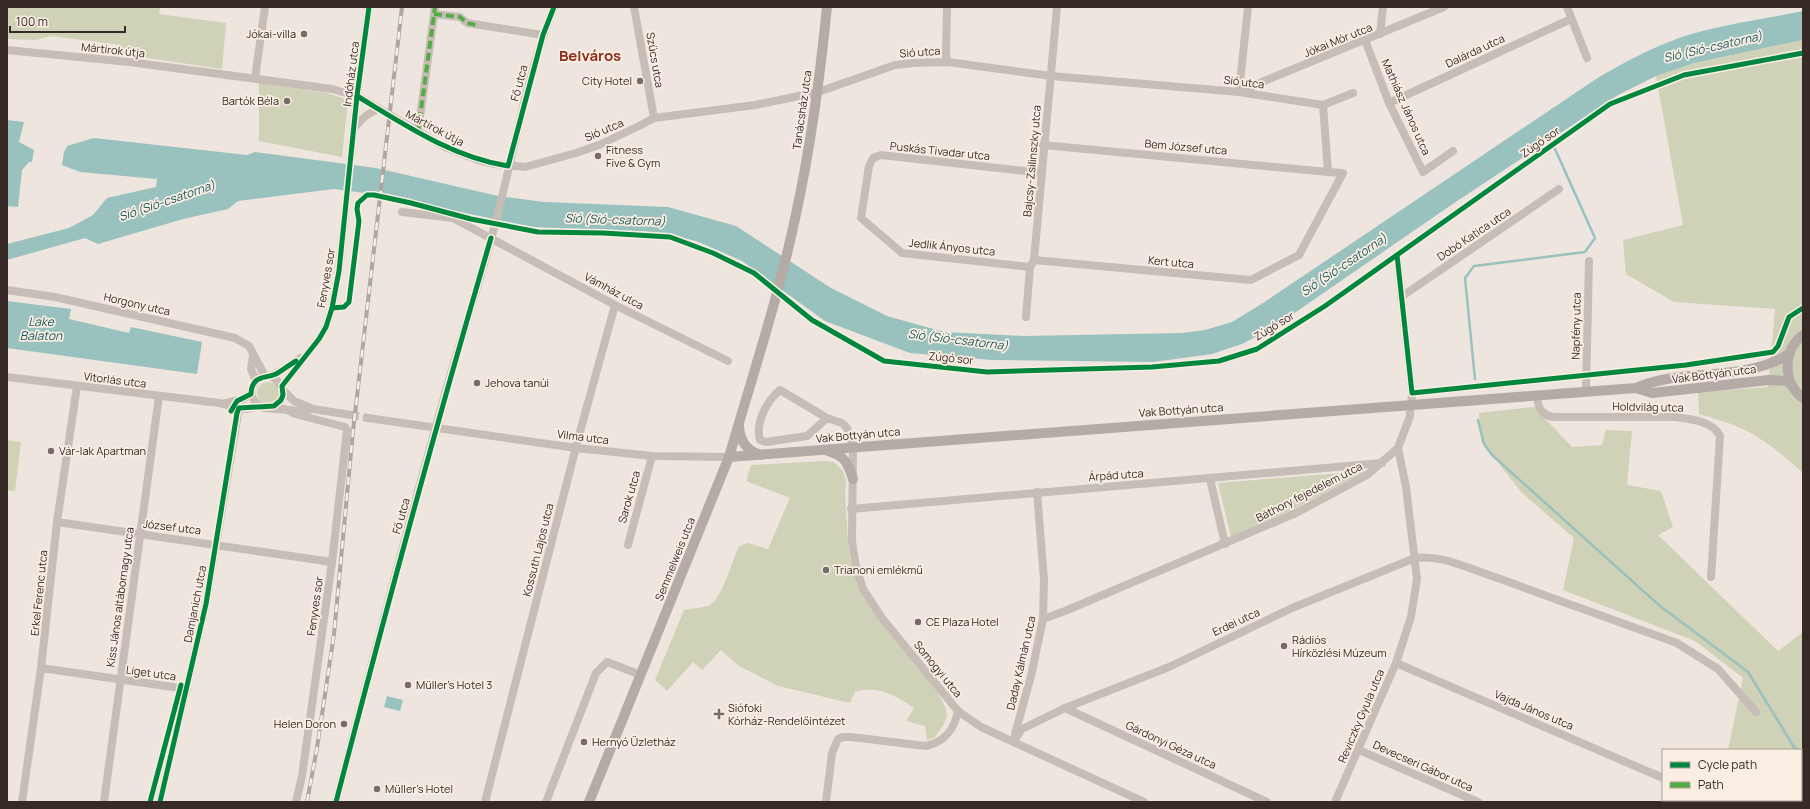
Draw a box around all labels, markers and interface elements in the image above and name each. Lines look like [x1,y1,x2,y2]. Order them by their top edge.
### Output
scale bar [10,8,125,34]
text: 100 m [16,13,48,30]
street label: Jókai Mór utca [1301,19,1374,60]
place label: Jókai-villa [246,26,296,41]
water label: Sió (Sió-csatorna) [1662,27,1764,66]
marker: Jókai-villa [299,29,309,39]
street label: Dalárda utca [1443,30,1507,71]
street label: Szűcs utca [643,31,668,89]
street label: Mártírok útja [80,39,146,60]
street label: Indóház utca [339,40,362,107]
street label: Sió utca [899,43,941,60]
district label: Belváros [559,45,621,66]
street label: Mathiász János utca [1378,56,1434,157]
street label: Fő utca [506,63,531,103]
street label: Tanácsház utca [789,69,814,151]
street label: Sió utca [1223,72,1265,91]
place label: City Hotel [582,73,632,88]
marker: City Hotel [635,76,645,86]
place label: Bartók Béla [222,93,279,108]
marker: Bartók Béla [282,96,292,106]
street label: Bajcsy-Zsilinszky utca [1019,104,1044,218]
street label: Mártírok útja [403,106,467,149]
street label: Sió utca [582,115,626,144]
street label: Zúgó sor [1517,123,1562,161]
street label: Bem József utca [1144,135,1228,158]
street label: Puskás Tivadar utca [889,138,991,163]
place label: Fitness Five & Gym [606,142,660,170]
marker: Fitness Five & Gym [593,151,603,161]
water label: Sió (Sió-csatorna) [116,176,217,225]
street label: Dobó Katica utca [1434,203,1514,264]
water label: Sió (Sió-csatorna) [564,209,666,230]
water label: Sió (Sió-csatorna) [1297,229,1390,300]
street label: Jedlik Ányos utca [908,234,996,259]
street label: Fenyves sor [313,247,338,309]
street label: Kert utca [1147,252,1195,271]
street label: Vámház utca [582,269,647,312]
street label: Horgony utca [102,289,172,318]
street label: Napfény utca [1567,292,1584,360]
street label: Zúgó sor [1251,308,1297,344]
water label: Lake Balaton [20,313,63,344]
water label: Sió (Sió-csatorna) [907,325,1009,354]
street label: Zúgó sor [928,348,974,367]
street label: Vak Bottyán utca [1671,361,1757,386]
street label: Vitorlás utca [83,368,147,391]
place label: Jehova tanúi [485,375,549,390]
marker: Jehova tanúi [472,378,482,388]
street label: Holdvilág utca [1612,398,1684,415]
street label: Vak Bottyán utca [1138,399,1224,420]
street label: Vak Bottyán utca [815,423,901,446]
street label: Vilma utca [556,426,610,447]
place label: Vár-lak Apartman [59,443,146,458]
marker: Vár-lak Apartman [46,446,56,456]
street label: Báthory fejedelem utca [1253,458,1365,525]
street label: Árpád utca [1088,465,1144,484]
street label: Sarok utca [614,469,643,525]
street label: Fő utca [388,496,413,536]
street label: Kossuth Lajos utca [519,502,556,598]
street label: Semmelweis utca [651,515,698,603]
street label: József utca [142,516,202,538]
street label: Kiss János altábornagy utca [102,526,137,668]
street label: Erkel Ferenc utca [27,549,50,637]
place label: Trianoni emlékmű [834,562,923,577]
street label: Damjanich utca [180,564,209,644]
marker: Trianoni emlékmű [821,565,831,575]
street label: Fenyves sor [303,575,326,637]
street label: Erdei utca [1210,604,1262,639]
place label: CE Plaza Hotel [926,614,999,629]
street label: Daday Kálmán utca [1002,614,1039,711]
marker: CE Plaza Hotel [913,617,923,627]
place label: Rádiós Hírközlési Múzeum [1292,632,1387,660]
street label: Somogyi utca [911,637,966,700]
marker: Rádiós Hírközlési Múzeum [1279,641,1289,651]
street label: Liget utca [125,662,177,683]
street label: Reviczky Gyula utca [1334,667,1387,765]
place label: Müller's Hotel 3 [416,677,492,692]
marker: Müller's Hotel 3 [403,680,413,690]
street label: Vajda János utca [1492,686,1576,733]
place label: Siófoki Kórház-Rendelőintézet [728,700,846,728]
marker: Siófoki Kórház-Rendelőintézet [713,708,725,720]
place label: Helen Doron [274,716,336,731]
street label: Gárdonyi Géza utca [1123,717,1219,772]
marker: Helen Doron [339,719,349,729]
place label: Hernyó Üzletház [592,734,676,749]
marker: Hernyó Üzletház [579,737,589,747]
street label: Devecseri Gábor utca [1371,737,1476,794]
legend [1662,749,1802,801]
text: Cycle path [1698,756,1757,773]
text: Path [1698,776,1724,793]
place label: Müller's Hotel [385,781,453,796]
marker: Müller's Hotel [372,784,382,794]

